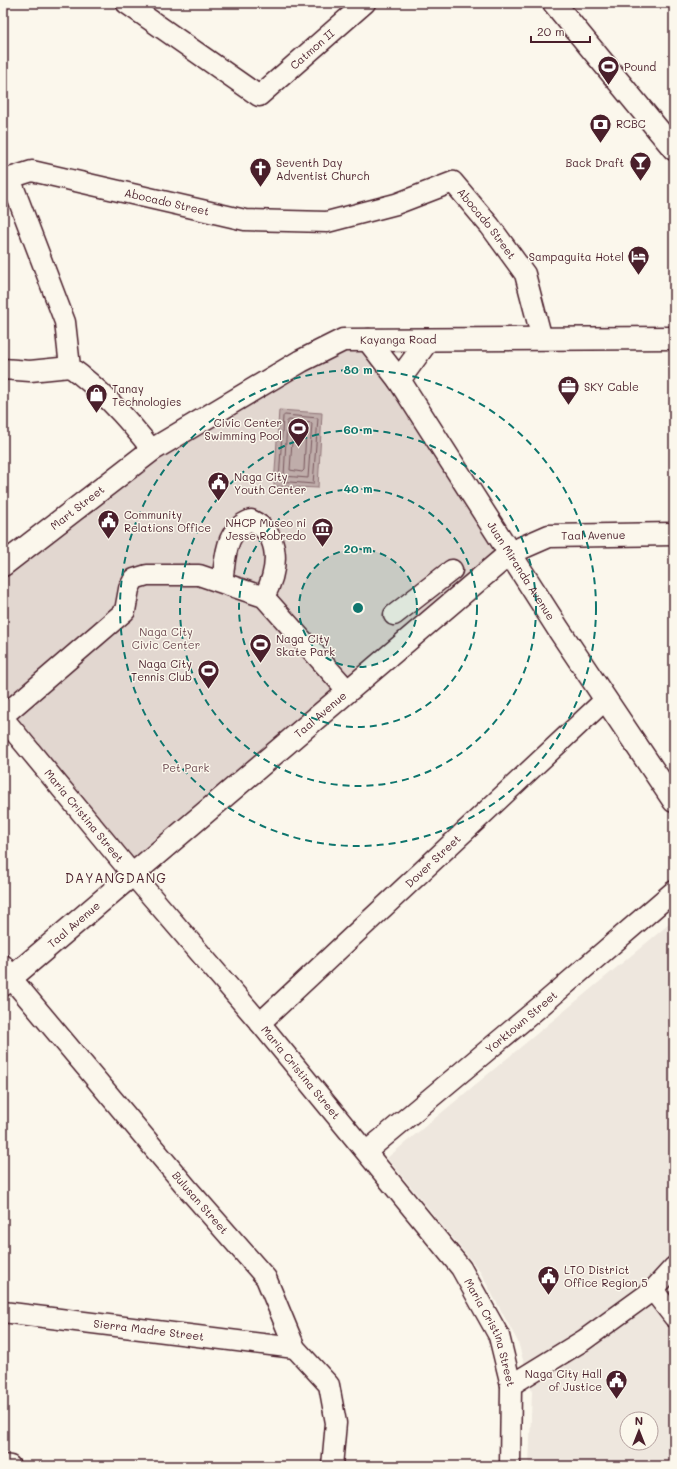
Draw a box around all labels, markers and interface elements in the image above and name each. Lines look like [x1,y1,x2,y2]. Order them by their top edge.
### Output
scale bar [531,18,590,44]
text: 20 m [537,23,565,39]
street label: Catmon II [287,25,337,72]
sports icon: Pound [596,54,622,87]
place label: Pound [624,59,656,74]
bank icon: RCBC [587,111,613,144]
place label: RCBC [616,116,646,131]
bar icon: Back Draft [627,150,653,183]
place label: Seventh Day Adventist Church [276,155,370,183]
place label: Back Draft [565,155,624,170]
church icon: Seventh Day Adventist Church [247,156,273,189]
street label: Abocado Street [123,185,211,219]
street label: Abocado Street [454,185,520,262]
hotel icon: Sampaguita Hotel [626,244,652,277]
place label: Sampaguita Hotel [529,249,624,264]
street label: Kayanga Road [360,331,437,347]
text: 80 m [343,361,373,377]
office icon: SKY Cable [555,374,581,407]
place label: SKY Cable [584,379,639,394]
place label: Tanay Technologies [112,381,181,409]
shop icon: Tanay Technologies [84,382,110,415]
place label: Civic Center Swimming Pool [204,415,282,443]
sports icon: Civic Center Swimming Pool [285,416,311,449]
text: 60 m [344,421,372,437]
place label: Naga City Youth Center [234,469,306,497]
public building icon: Naga City Youth Center [205,470,231,503]
text: 40 m [343,480,373,496]
street label: Mart Street [47,481,107,533]
place label: Community Relations Office [124,507,211,535]
public building icon: Community Relations Office [96,508,122,541]
place label: NHCP Museo ni Jesse Robredo [226,515,306,543]
museum icon: NHCP Museo ni Jesse Robredo [309,516,335,549]
street label: Juan Miranda Avenue [484,518,559,623]
street label: Taal Avenue [561,527,626,543]
text: 20 m [344,540,372,556]
centre of rings [351,601,365,615]
park label: Naga City Civic Center [132,624,200,652]
place label: Naga City Skate Park [276,631,335,659]
sports icon: Naga City Skate Park [247,632,273,665]
place label: Naga City Tennis Club [131,656,192,684]
sports icon: Naga City Tennis Club [195,657,221,690]
street label: Taal Avenue [291,687,350,741]
park label: Pet Park [163,760,210,775]
street label: Maria Cristina Street [41,766,128,865]
street label: Dover Street [402,831,464,890]
district label: DAYANGDANG [65,869,167,886]
street label: Taal Avenue [44,898,103,951]
street label: Yorktown Street [482,987,560,1056]
street label: Maria Cristina Street [258,1022,344,1122]
street label: Bulusan Street [169,1168,232,1237]
place label: LTO District Office Region 5 [564,1262,648,1290]
public building icon: LTO District Office Region 5 [536,1263,562,1296]
street label: Maria Cristina Street [461,1275,519,1388]
street label: Sierra Madre Street [93,1315,205,1344]
place label: Naga City Hall of Justice [525,1366,602,1394]
public building icon: Naga City Hall of Justice [604,1367,630,1400]
north arrow [619,1411,659,1451]
text: N [635,1413,643,1428]

